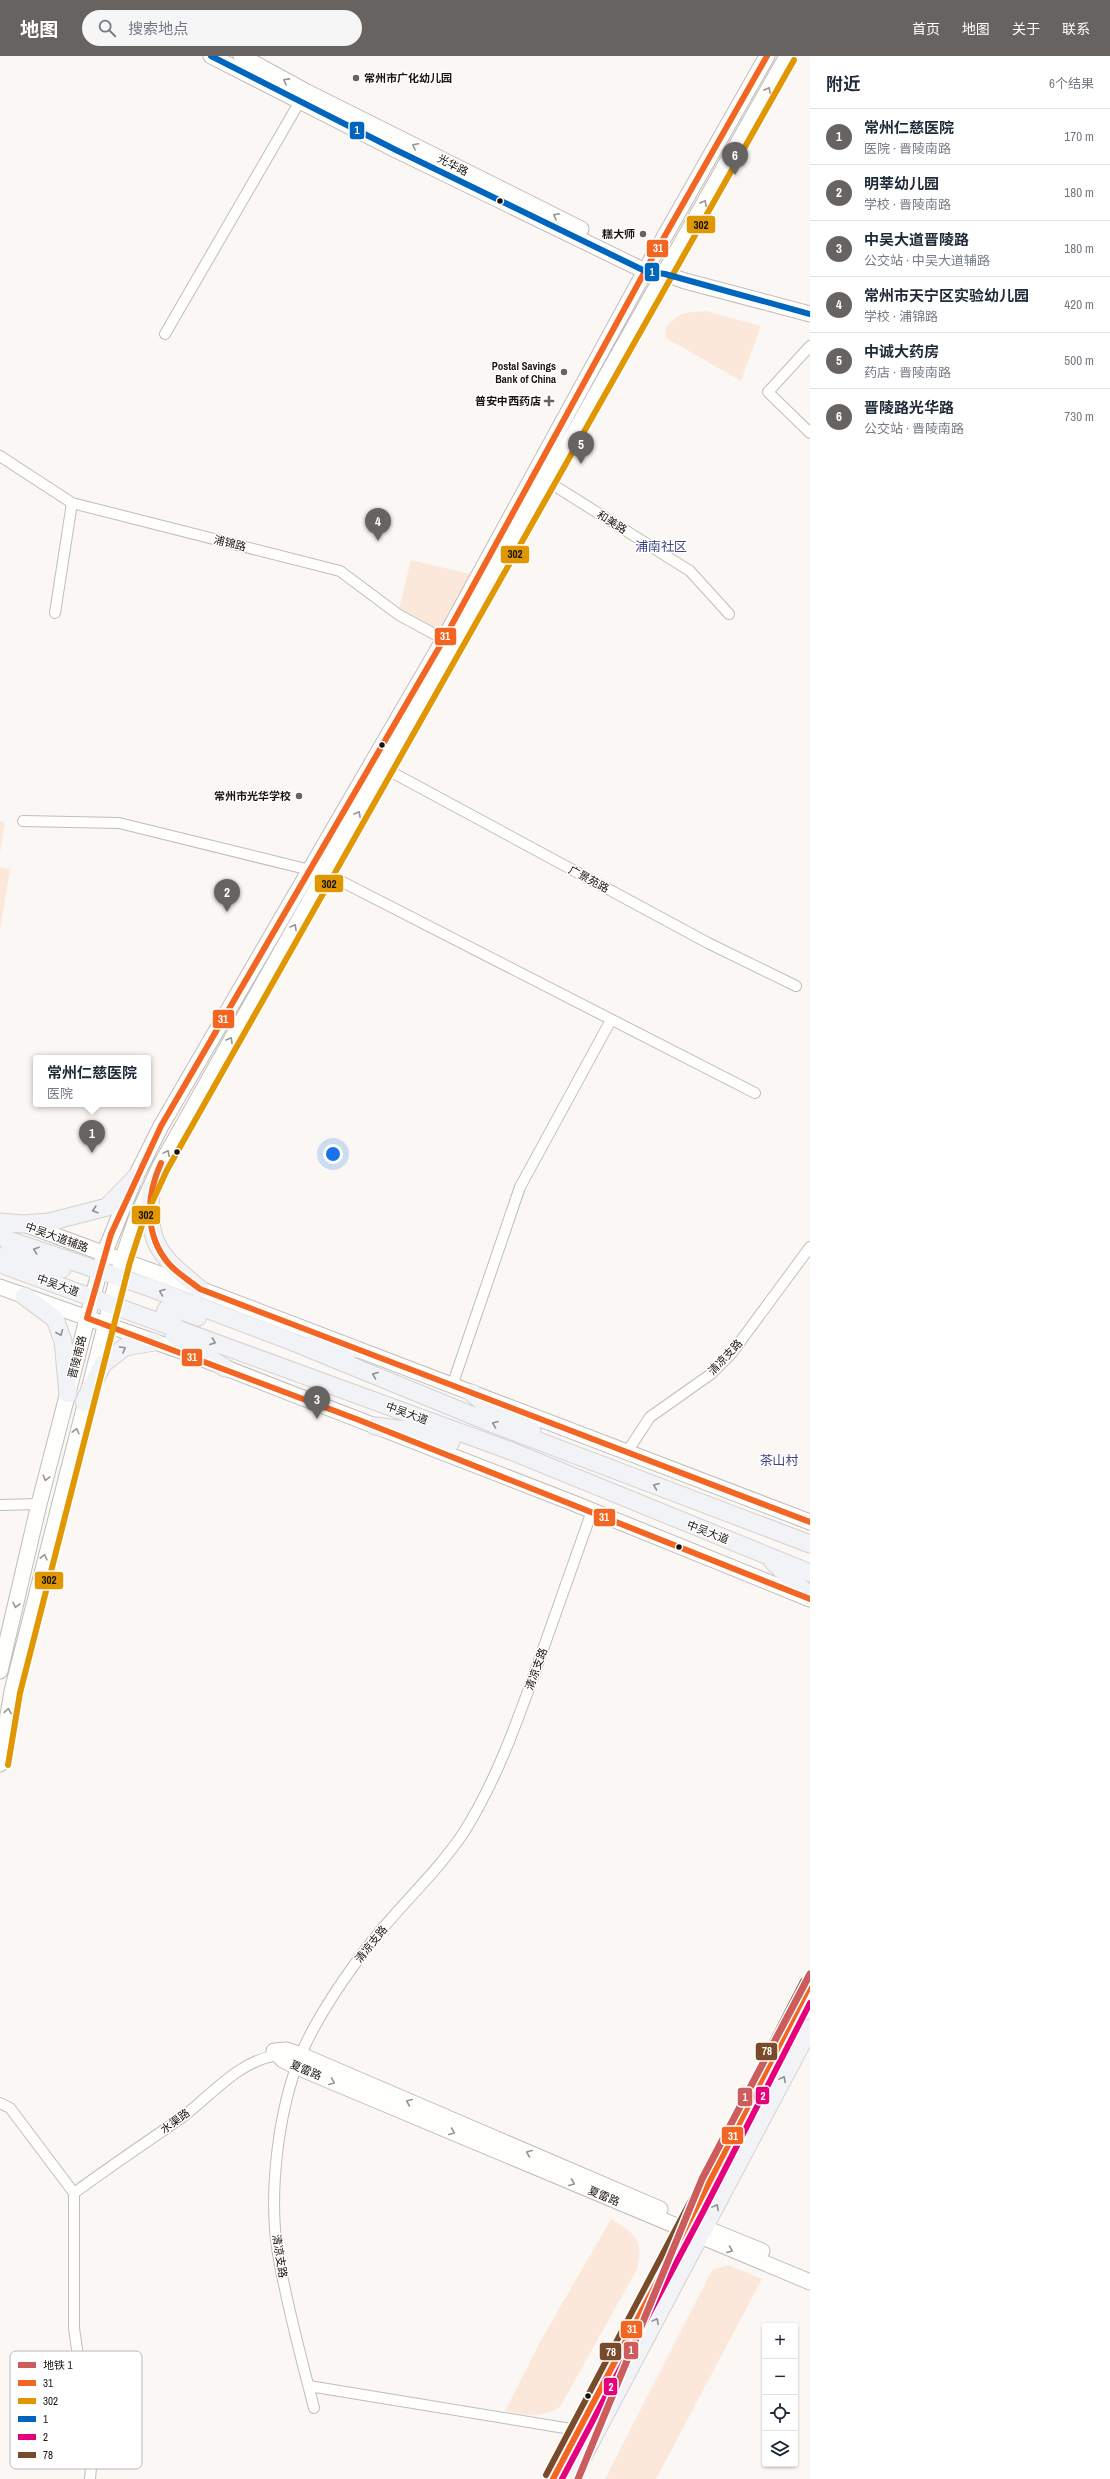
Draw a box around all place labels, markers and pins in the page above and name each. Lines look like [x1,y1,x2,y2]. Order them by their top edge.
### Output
place label: 常州市广化幼儿园 [364,71,452,85]
marker: 常州市广化幼儿园 [351,73,361,83]
pin: 6 [722,142,748,175]
unlabelled marker [495,196,505,206]
place label: 糕大师 [602,227,635,241]
marker: 糕大师 [638,229,648,239]
place label: Postal Savings Bank of China [492,359,556,386]
marker: Postal Savings Bank of China [559,367,569,377]
place label: 普安中西药店 [475,394,541,408]
marker: 普安中西药店 [544,396,554,406]
pin: 5 [568,431,594,464]
pin: 4 [365,508,391,541]
unlabelled marker [377,740,387,750]
place label: 常州市光华学校 [214,789,291,803]
marker: 常州市光华学校 [294,791,304,801]
pin: 2 [214,879,240,912]
pin: 1 [79,1120,105,1153]
unlabelled marker [172,1147,182,1157]
pin: 3 [304,1386,330,1419]
unlabelled marker [674,1542,684,1552]
unlabelled marker [583,2391,593,2401]

